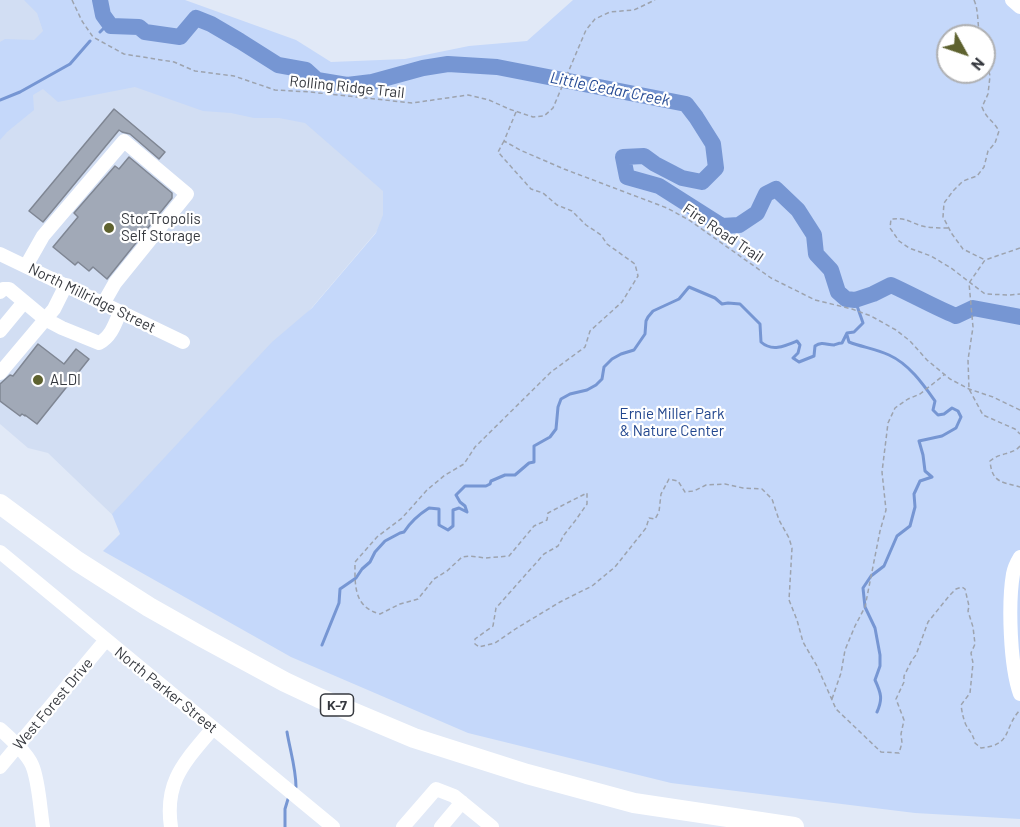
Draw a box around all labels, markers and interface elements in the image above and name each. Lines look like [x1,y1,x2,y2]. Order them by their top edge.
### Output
north arrow [936,24,996,84]
text: N [968,54,989,75]
water label: Little Cedar Creek [548,68,672,110]
street label: Rolling Ridge Trail [289,72,405,102]
street label: Fire Road Trail [679,200,767,266]
place label: StorTropolis Self Storage [121,210,201,245]
marker: StorTropolis Self Storage [102,221,116,235]
street label: North Millridge Street [25,259,159,337]
place label: ALDI [50,371,81,389]
marker: ALDI [31,373,45,387]
park label: Ernie Miller Park & Nature Center [620,405,724,440]
street label: North Parker Street [111,643,221,737]
street label: West Forest Drive [9,654,97,754]
road number: K-7 [320,694,354,716]

